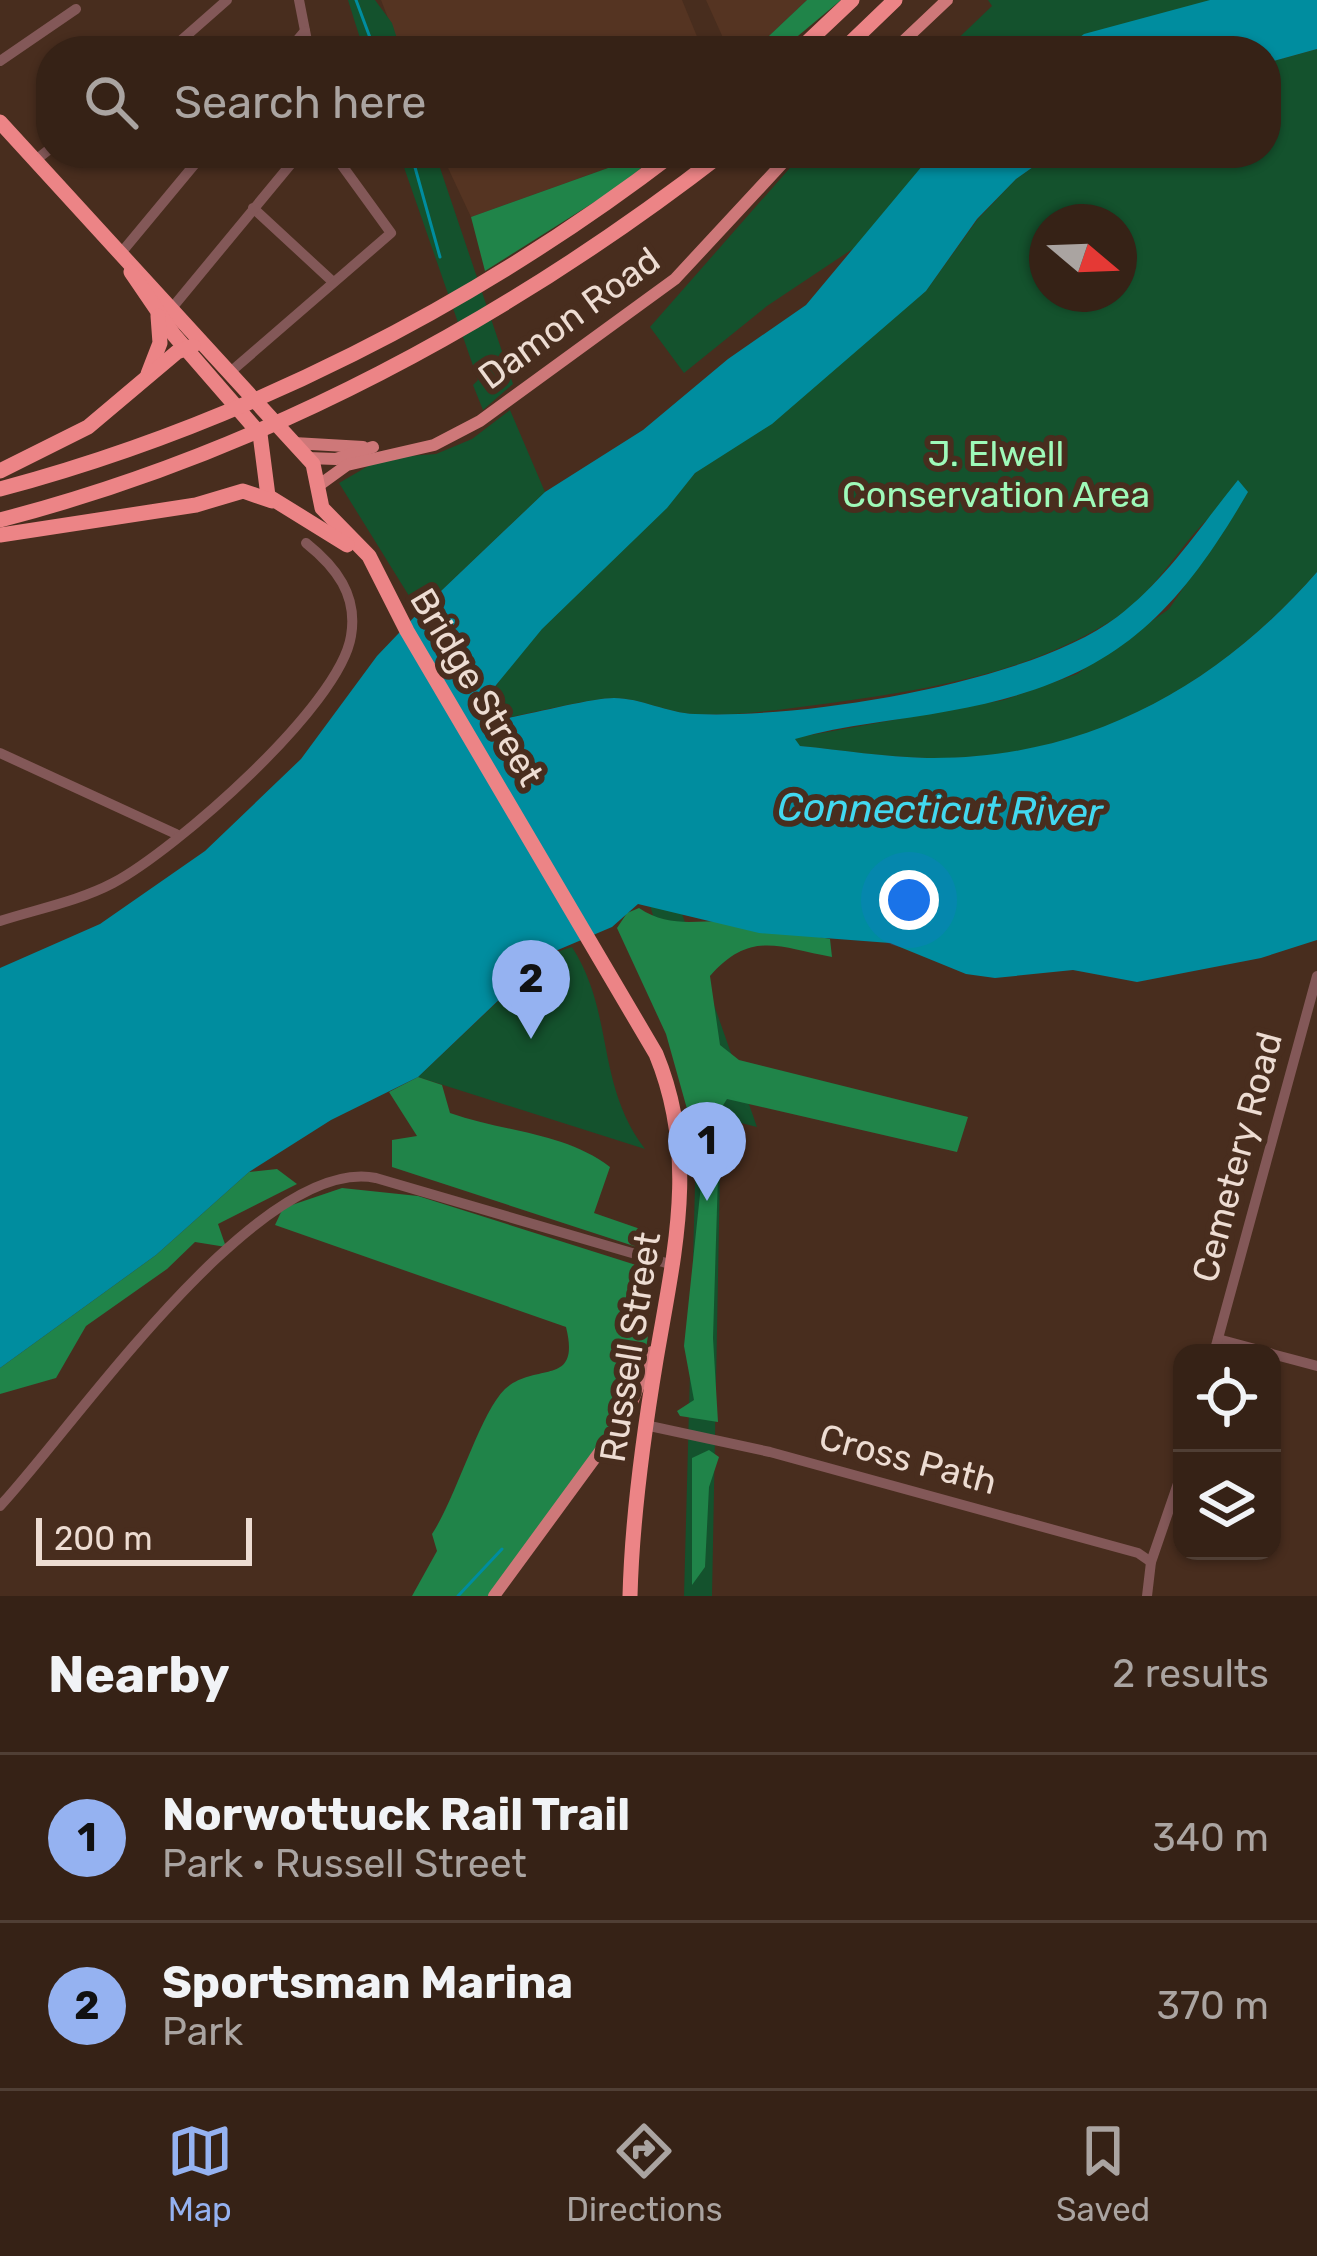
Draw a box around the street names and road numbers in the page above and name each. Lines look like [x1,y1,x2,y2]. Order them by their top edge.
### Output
street label: Damon Road [470,238,668,398]
street label: Bridge Street [401,581,553,793]
street label: Cemetery Road [1183,1027,1291,1287]
street label: Russell Street [591,1229,669,1465]
street label: Cross Path [815,1415,1001,1503]

